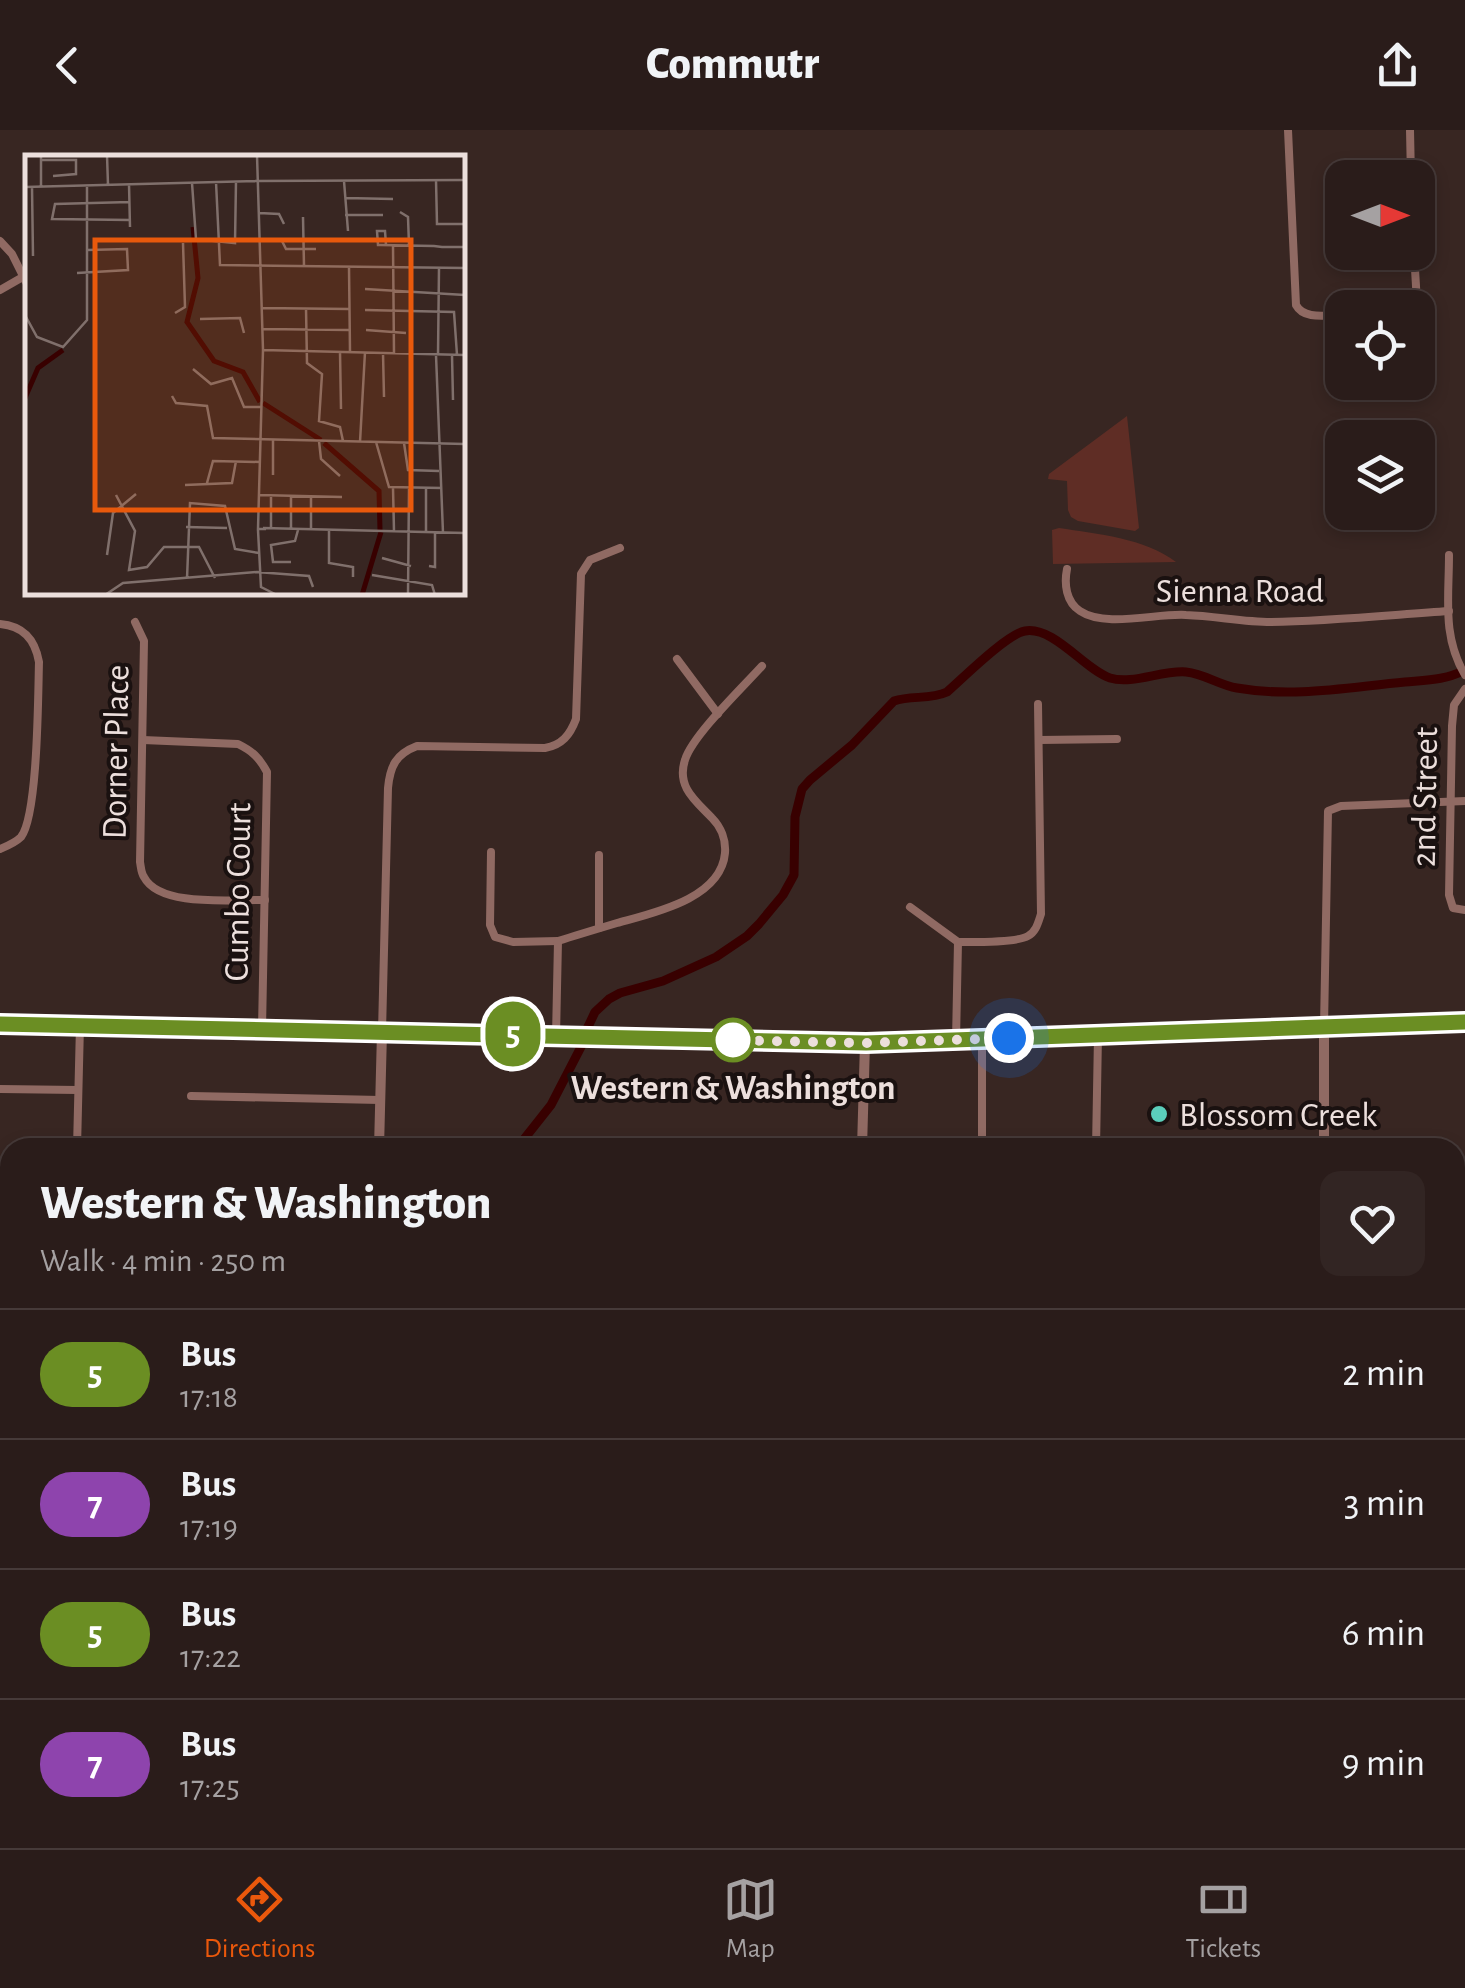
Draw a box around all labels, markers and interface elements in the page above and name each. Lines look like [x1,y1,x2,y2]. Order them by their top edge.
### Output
icon: back [40,38,95,93]
icon: share [1370,38,1425,93]
text: Commutr [646,42,819,87]
inset map [25,155,465,595]
north arrow [1325,160,1435,270]
map controls [1325,160,1435,530]
button: locate [1325,290,1435,400]
button: layers [1325,420,1435,530]
street label: Sienna Road [1156,574,1324,609]
street label: Dorner Place [97,664,136,840]
street label: 2nd Street [1407,727,1444,867]
street label: Cumbo Court [219,802,258,982]
line badge: 5 [480,1002,546,1066]
your location [984,1013,1034,1063]
text: 5 [505,1017,521,1052]
marker: Western & Washington [712,1019,754,1061]
place label: Western & Washington [570,1071,896,1106]
place label: Blossom Creek [1179,1098,1377,1133]
marker: Blossom Creek [1148,1103,1170,1125]
button: heart [1320,1171,1425,1276]
text: Western & Washington [40,1180,492,1228]
text: Walk · 4 min · 250 m [40,1245,286,1277]
text: Bus [180,1336,236,1374]
text: 2 min [1342,1355,1425,1393]
text: 5 [87,1357,103,1392]
text: 17:18 [180,1381,238,1413]
text: Bus [180,1466,236,1504]
text: 3 min [1344,1485,1425,1523]
text: 7 [87,1487,103,1522]
text: 17:19 [180,1511,238,1543]
text: Bus [180,1596,236,1634]
text: 6 min [1342,1615,1425,1653]
text: 5 [87,1617,103,1652]
text: 17:22 [180,1641,241,1673]
text: Bus [180,1726,236,1764]
text: 9 min [1342,1745,1425,1783]
text: 7 [87,1747,103,1782]
text: 17:25 [180,1771,240,1803]
tab: Directions [204,1872,315,1966]
tab: Map [723,1872,778,1966]
tab: Tickets [1185,1872,1261,1966]

